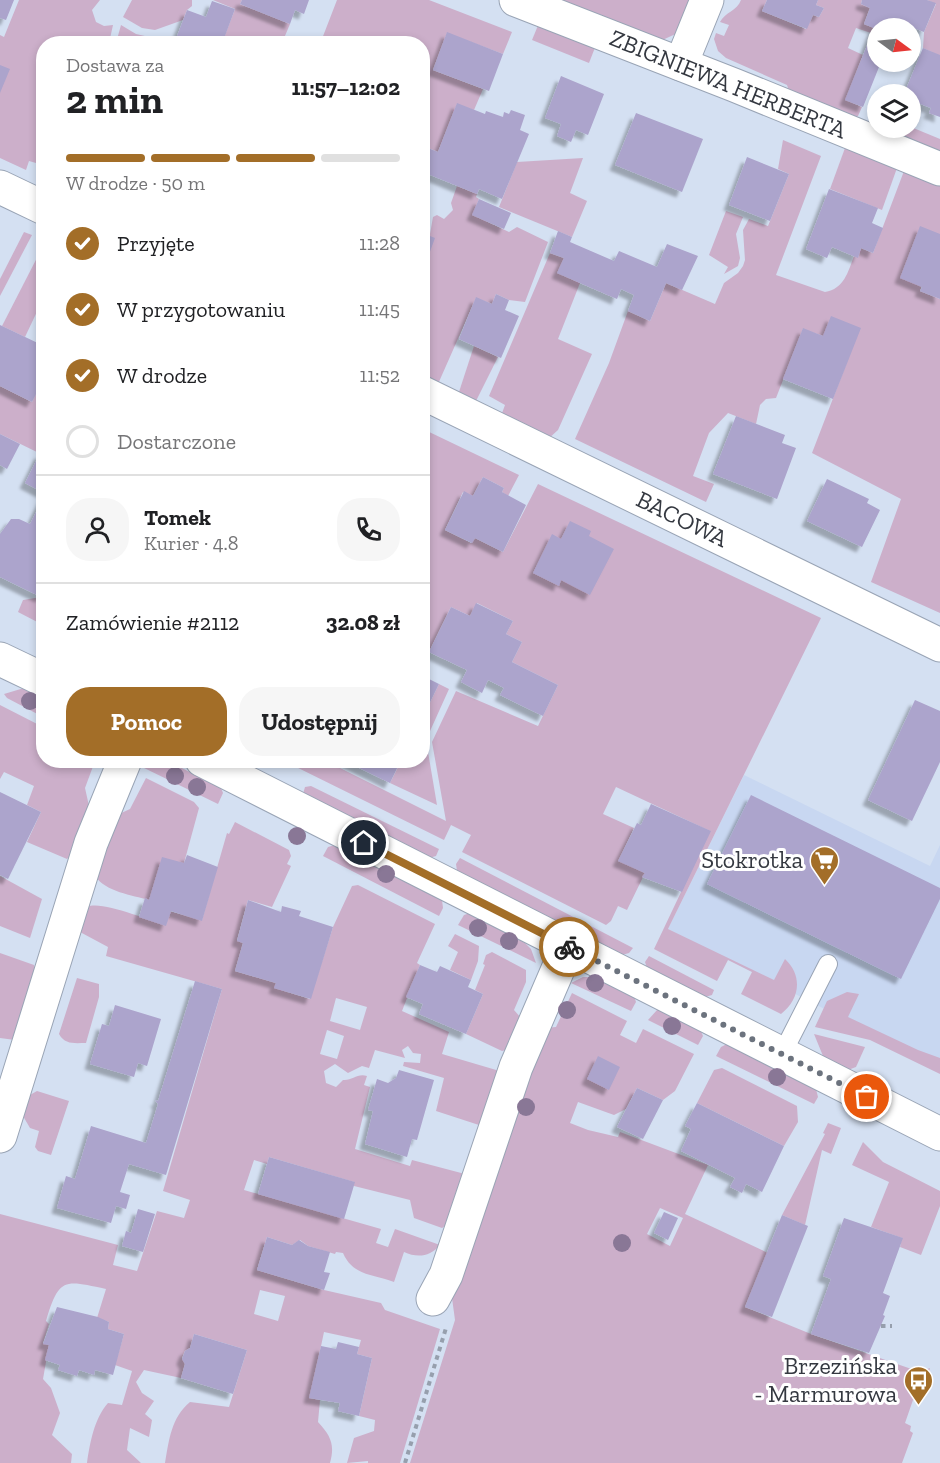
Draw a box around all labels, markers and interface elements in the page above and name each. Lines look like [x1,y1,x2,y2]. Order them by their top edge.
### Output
north arrow [867,18,921,72]
map controls [867,18,921,138]
street label: ZBIGNIEWA HERBERTA [606,23,851,144]
text: Dostawa za [66,53,164,77]
text: 11:57–12:02 [291,74,400,101]
text: 2 min [66,76,163,123]
button: layers [867,84,921,138]
text: W drodze · 50 m [66,171,205,195]
icon: check [66,227,99,260]
text: Przyjęte [117,230,195,257]
text: 11:28 [359,231,400,255]
icon: check [66,293,99,326]
text: W przygotowaniu [117,296,285,323]
text: 11:45 [359,297,400,321]
icon: check [66,359,99,392]
text: W drodze [117,362,207,389]
text: 11:52 [360,363,400,387]
text: Dostarczone [117,428,236,455]
street label: BACOWA [632,484,733,553]
button: person [66,498,129,561]
button: phone [337,498,400,561]
text: Tomek [144,504,211,531]
text: Kurier · 4.8 [144,531,239,555]
text: Zamówienie #2112 [66,609,239,636]
text: 32.08 zł [326,609,400,636]
button: Pomoc [66,687,227,756]
button: Udostępnij [239,687,400,756]
pin [338,817,389,868]
icon: home [347,826,380,859]
supermarket icon: Stokrotka [808,844,840,886]
place label: Stokrotka [701,845,803,874]
courier [539,917,599,977]
icon: bike [553,931,586,964]
pin [841,1071,892,1122]
icon: bag [850,1080,883,1113]
place label: Brzezińska - Marmurowa [754,1351,897,1408]
bus stop icon: Brzezińska - Marmurowa [902,1364,934,1406]

